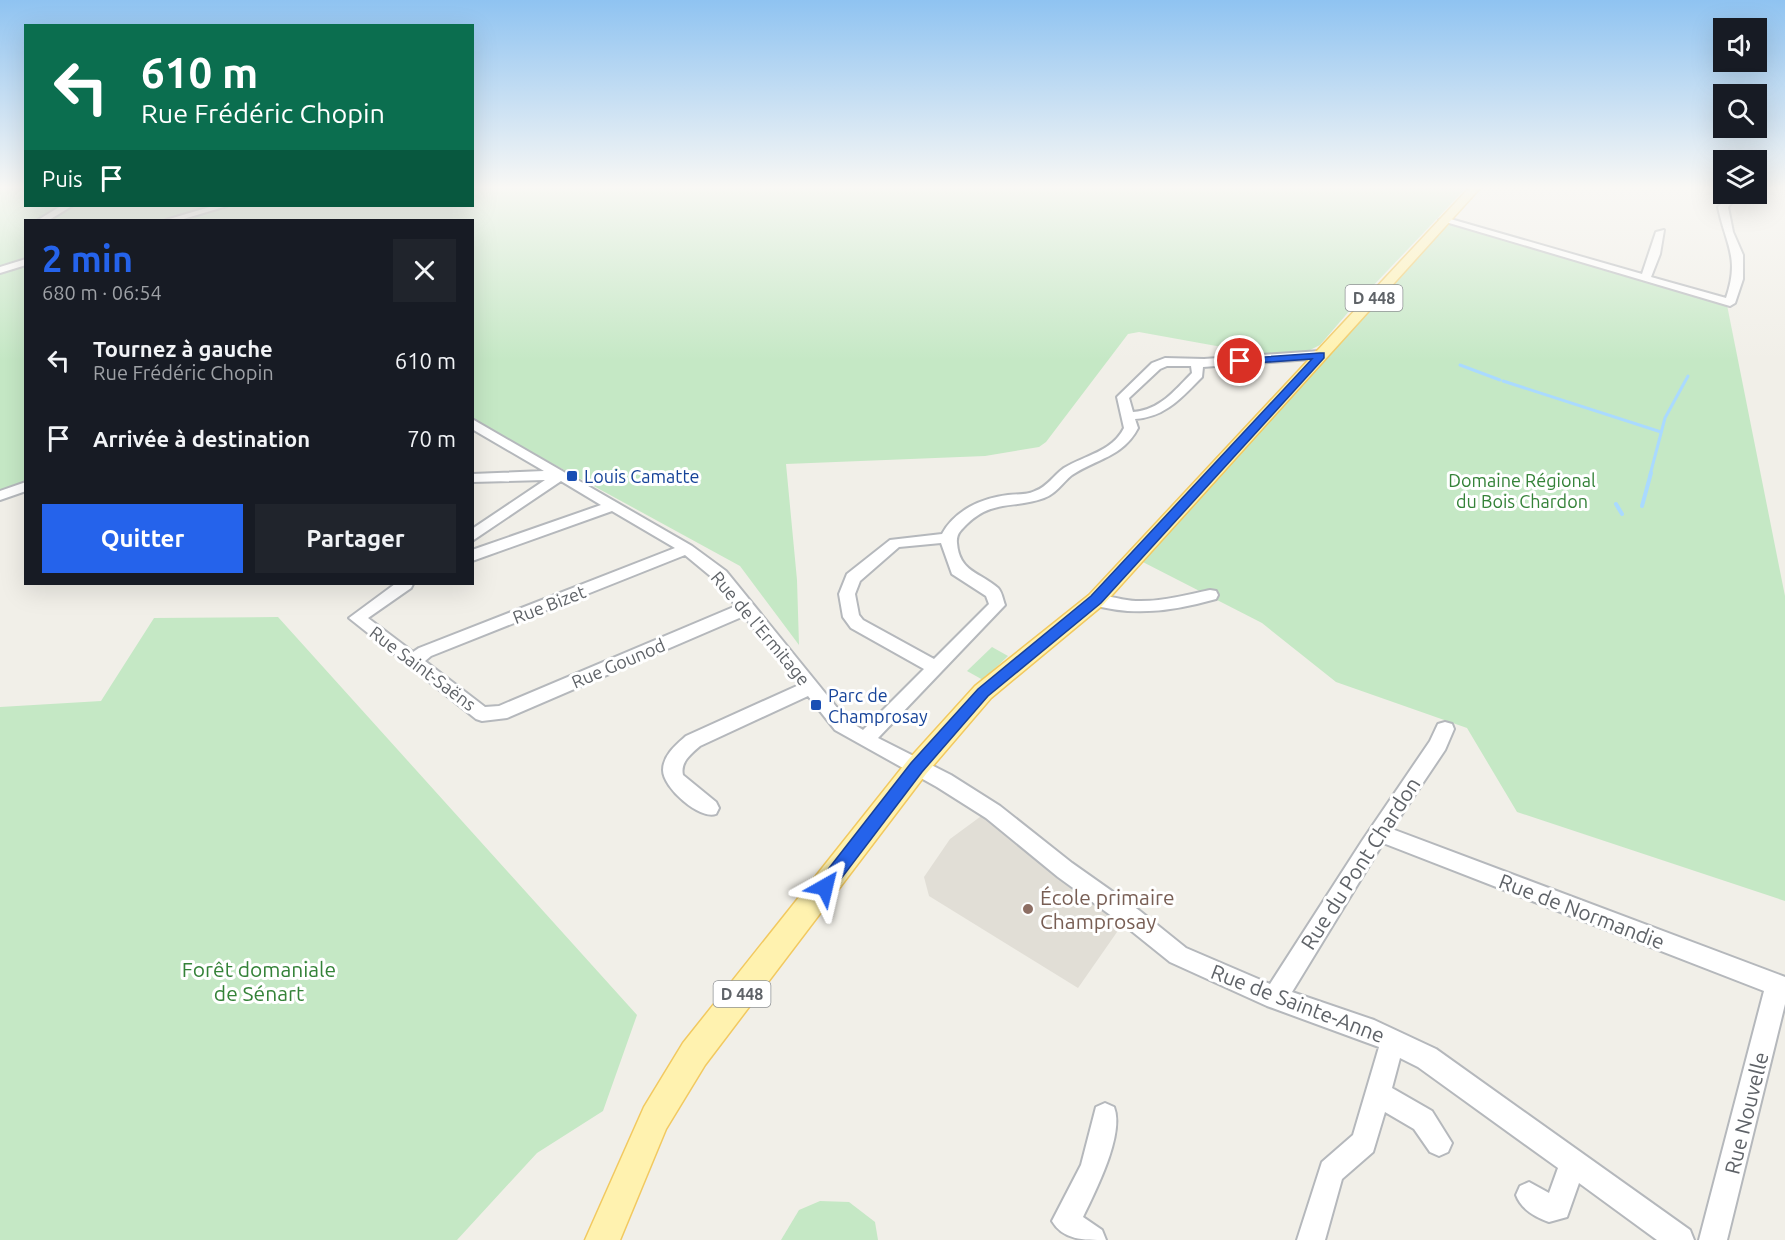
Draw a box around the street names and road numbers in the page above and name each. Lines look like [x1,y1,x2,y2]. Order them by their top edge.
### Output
road number: D 448 [1346,285,1402,311]
street label: Rue de l'Ermitage [708,567,814,689]
street label: Rue Bizet [510,581,588,627]
street label: Rue Saint-Saëns [366,622,480,714]
street label: Rue Gounod [568,634,668,692]
street label: Rue du Pont Chardon [1295,772,1425,954]
street label: Rue de Normandie [1496,868,1668,954]
street label: Rue de Sainte-Anne [1208,959,1388,1047]
road number: D 448 [714,981,771,1007]
street label: Rue Nouvelle [1719,1049,1773,1177]

